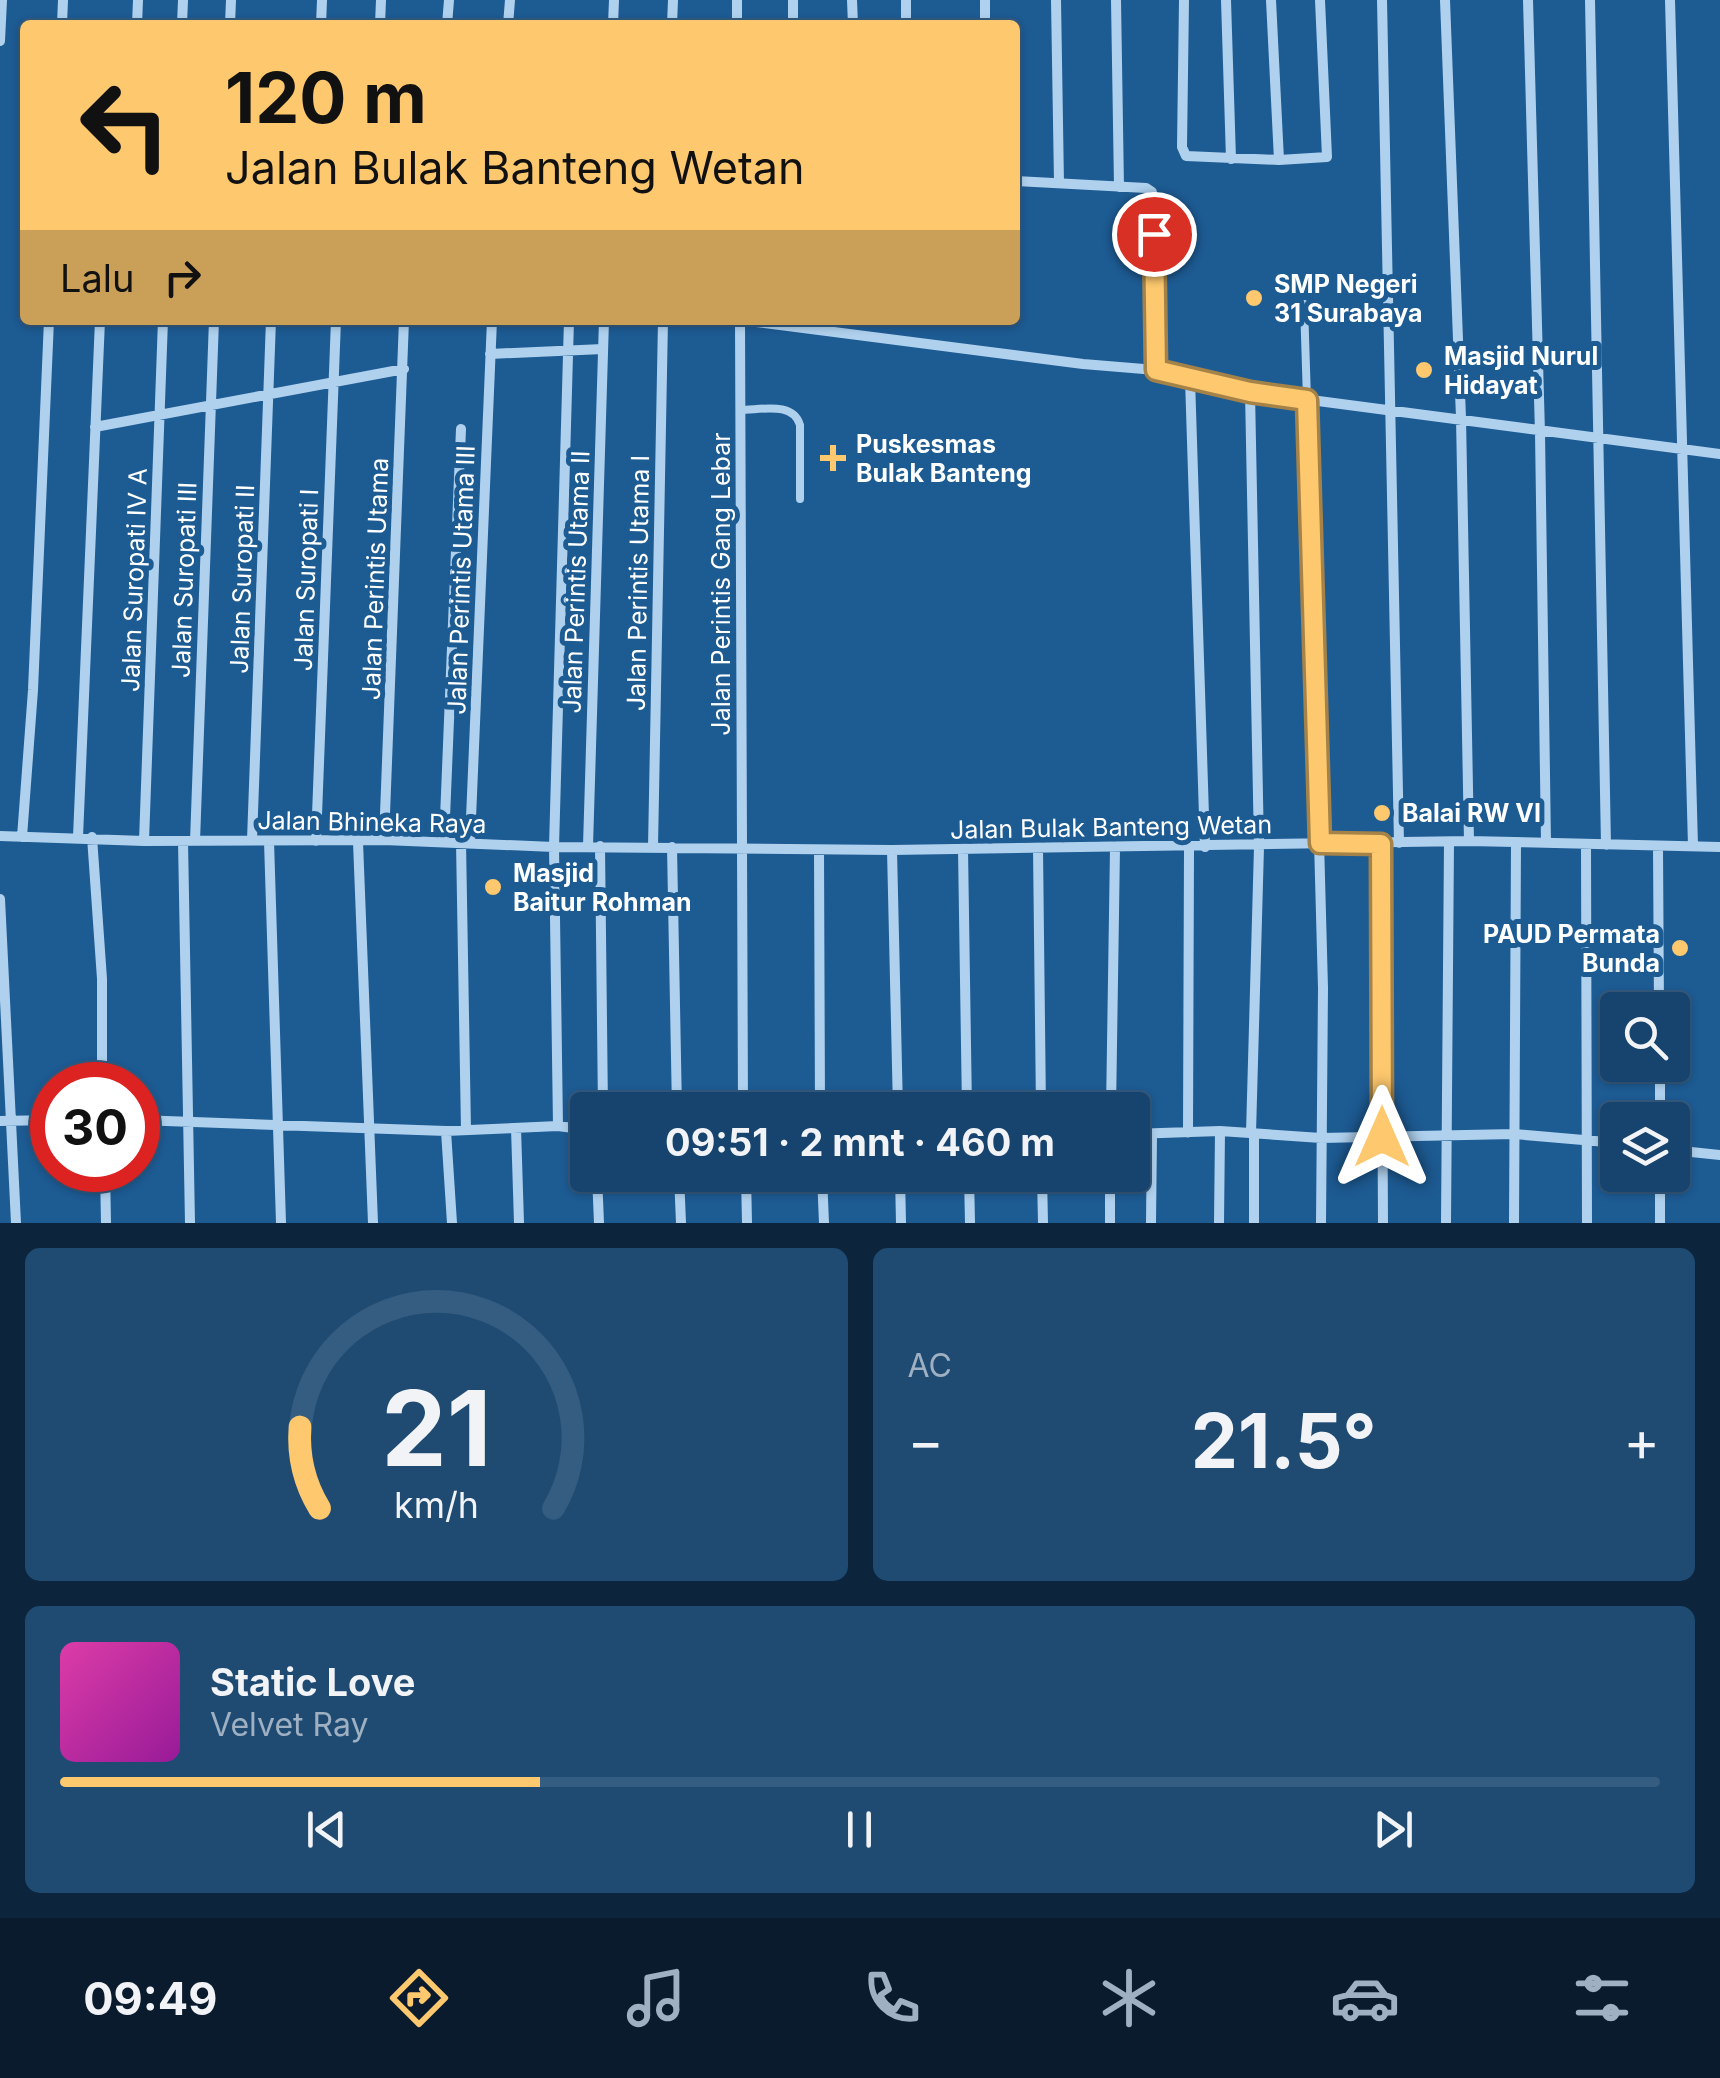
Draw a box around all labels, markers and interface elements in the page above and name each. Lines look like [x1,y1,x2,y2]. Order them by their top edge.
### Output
text: 120 m [225,55,427,140]
icon: left [60,60,190,190]
text: Jalan Bulak Banteng Wetan [225,140,805,195]
pin [1112,192,1197,277]
icon: arrive [1127,207,1182,262]
icon: right [155,250,210,305]
text: Lalu [60,255,135,301]
place label: SMP Negeri 31 Surabaya [1274,269,1423,328]
marker: SMP Negeri 31 Surabaya [1243,287,1265,309]
place label: Masjid Nurul Hidayat [1444,341,1598,400]
marker: Masjid Nurul Hidayat [1413,359,1435,381]
place label: Puskesmas Bulak Banteng [856,429,1032,488]
street label: Jalan Perintis Gang Lebar [706,432,736,736]
street label: Jalan Perintis Utama III [441,445,481,715]
marker: Puskesmas Bulak Banteng [820,445,846,471]
street label: Jalan Perintis Utama II [556,450,596,714]
street label: Jalan Perintis Utama I [621,455,655,711]
street label: Jalan Perintis Utama [356,457,394,701]
street label: Jalan Suropati IV A [115,467,153,693]
street label: Jalan Suropati III [166,482,202,678]
street label: Jalan Suropati II [224,484,260,674]
street label: Jalan Suropati I [288,488,324,672]
place label: Balai RW VI [1402,798,1541,828]
marker: Balai RW VI [1371,802,1393,824]
street label: Jalan Bhineka Raya [257,805,487,839]
street label: Jalan Bulak Banteng Wetan [950,809,1272,845]
place label: Masjid Baitur Rohman [513,858,692,917]
marker: Masjid Baitur Rohman [482,876,504,898]
place label: PAUD Permata Bunda [1483,919,1660,978]
marker: PAUD Permata Bunda [1669,937,1691,959]
map controls [1600,992,1690,1192]
button: search [1600,992,1690,1082]
speed limit sign: 30 [30,1062,160,1192]
position arrow [1330,1085,1434,1189]
button: layers [1600,1102,1690,1192]
text: 09:51 · 2 mnt · 460 m [665,1119,1055,1165]
text: AC [908,1346,952,1385]
text: 21 [381,1365,491,1491]
text: 21.5° [1191,1395,1377,1486]
text: − [908,1408,944,1474]
text: + [1624,1408,1660,1474]
text: km/h [394,1483,479,1527]
text: Static Love [210,1659,415,1705]
text: Velvet Ray [210,1705,368,1744]
icon: previous [299,1802,354,1857]
icon: pause [832,1802,887,1857]
icon: next [1366,1802,1421,1857]
icon: directions [384,1963,454,2033]
icon: music [621,1963,691,2033]
icon: phone [857,1963,927,2033]
icon: climate [1094,1963,1164,2033]
icon: car [1330,1963,1400,2033]
icon: filters [1567,1963,1637,2033]
text: 09:49 [83,1971,218,2026]

